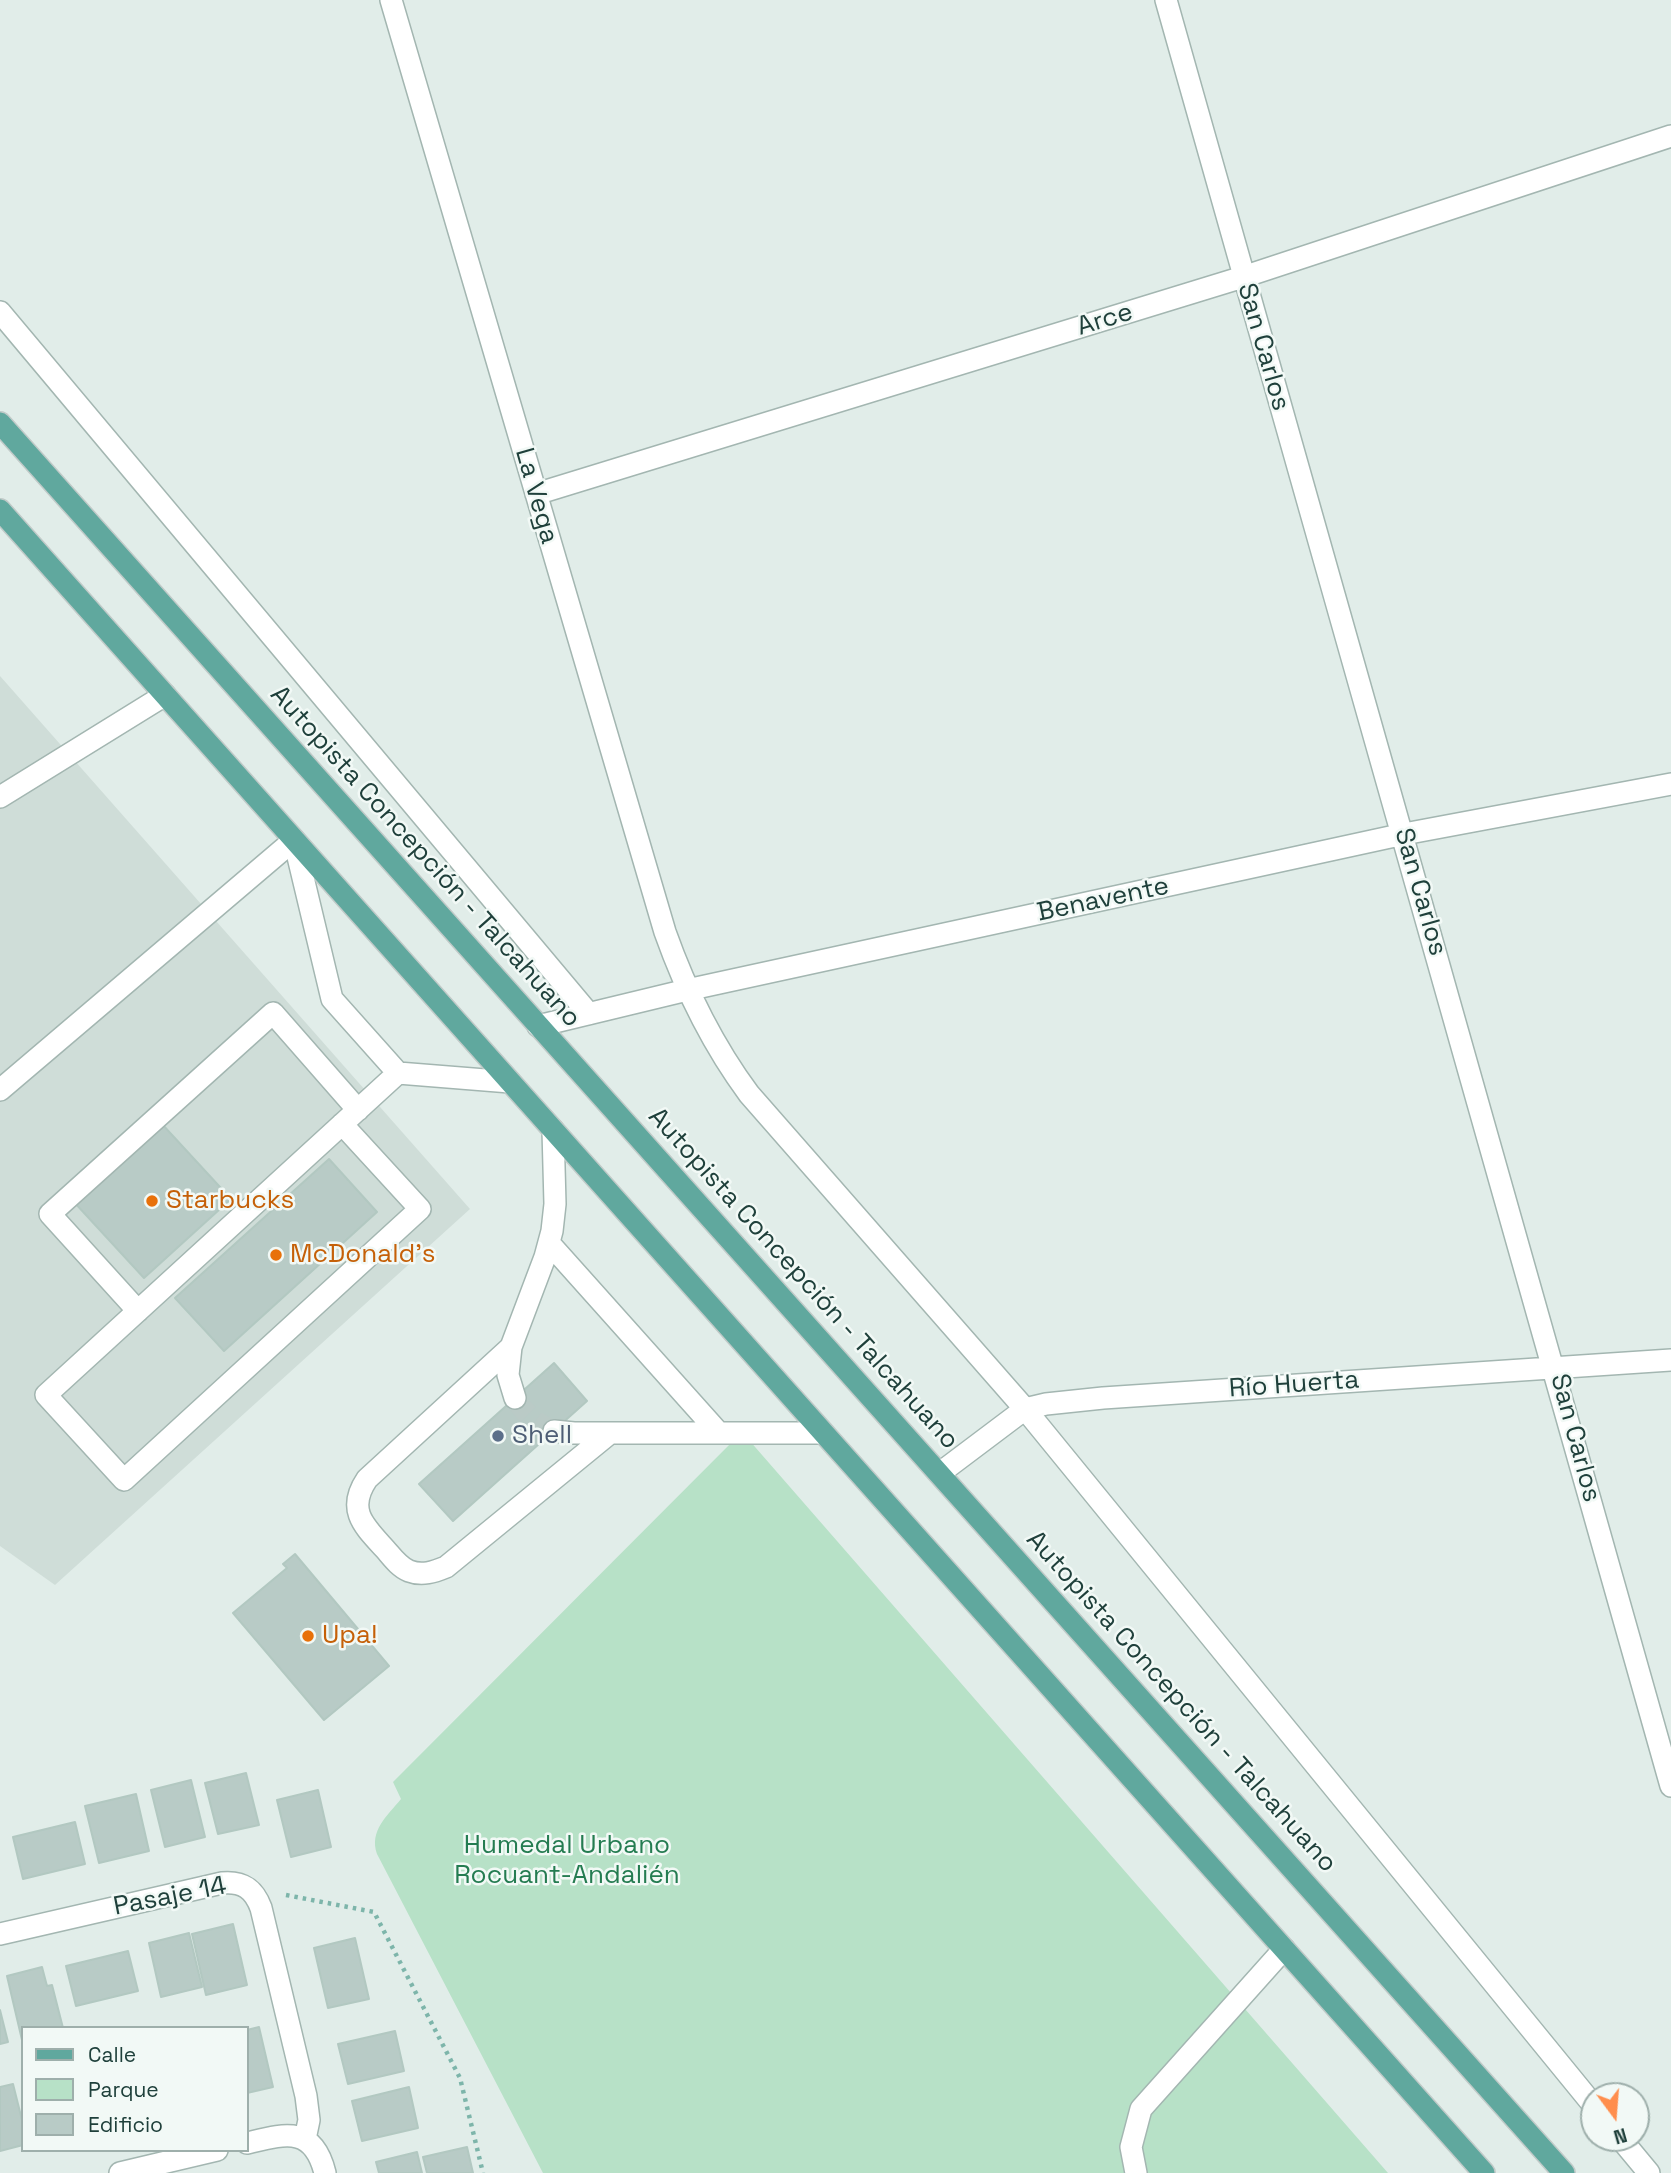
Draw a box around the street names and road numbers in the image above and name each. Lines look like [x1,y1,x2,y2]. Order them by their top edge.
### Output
street label: San Carlos [1230,280,1296,414]
street label: Arce [1073,297,1137,343]
street label: La Vega [507,445,565,547]
street label: Autopista Concepción - Talcahuano [263,680,587,1034]
street label: San Carlos [1387,825,1453,959]
street label: Benavente [1034,871,1172,929]
street label: Autopista Concepción - Talcahuano [641,1102,965,1456]
street label: Río Huerta [1228,1365,1360,1405]
street label: San Carlos [1543,1371,1607,1505]
street label: Autopista Concepción - Talcahuano [1019,1525,1343,1879]
street label: Pasaje 14 [111,1871,229,1923]

